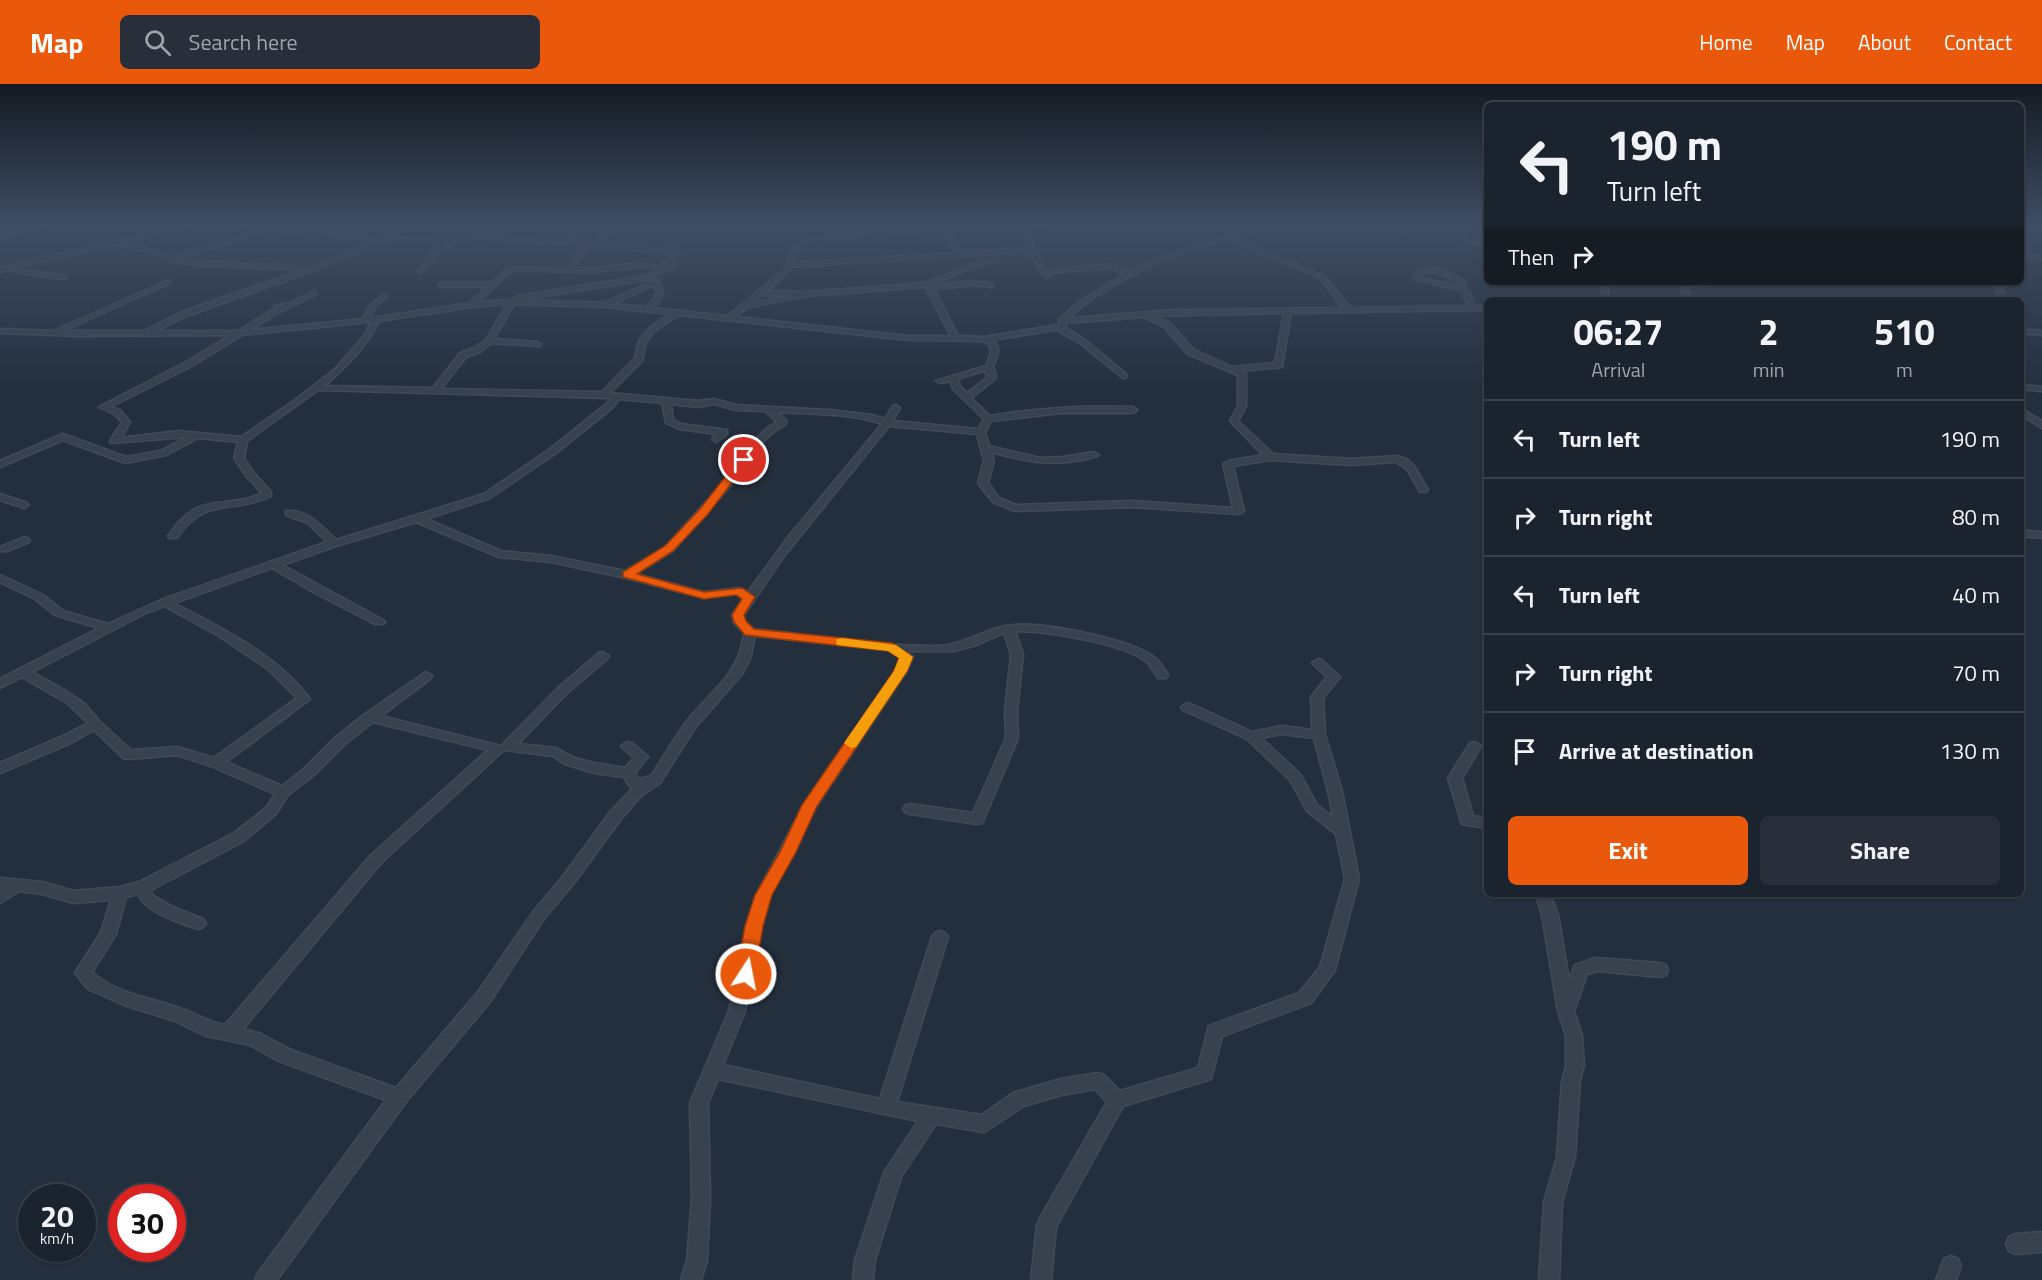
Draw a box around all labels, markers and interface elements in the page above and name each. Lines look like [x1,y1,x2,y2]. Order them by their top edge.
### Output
search box [120,15,540,69]
text: Map [30,21,84,64]
text: Search here [189,25,298,59]
icon: search [141,26,174,59]
text: Home [1699,26,1753,58]
text: Map [1786,26,1825,58]
text: About [1858,26,1911,58]
text: Contact [1944,26,2012,58]
text: 190 m [1607,112,1722,176]
icon: left [1508,126,1586,204]
text: Turn left [1607,170,1701,211]
text: Then [1508,240,1554,274]
icon: right [1566,240,1599,273]
text: 06:27 [1573,304,1663,359]
text: 2 [1759,304,1779,359]
text: 510 [1874,304,1935,359]
text: Arrival [1591,354,1646,385]
text: min [1753,354,1785,385]
text: m [1896,354,1913,385]
text: Turn left [1559,422,1640,456]
text: 190 m [1940,422,2000,456]
icon: left [1508,423,1541,456]
pin [718,434,769,485]
icon: arrive [727,443,760,476]
text: Turn right [1559,500,1653,534]
text: 80 m [1952,500,2000,534]
icon: right [1508,501,1541,534]
text: Turn left [1559,578,1640,612]
text: 40 m [1952,578,2000,612]
icon: left [1508,579,1541,612]
text: Turn right [1559,656,1653,690]
text: 70 m [1952,656,2000,690]
icon: right [1508,657,1541,690]
text: Arrive at destination [1559,734,1754,768]
text: 130 m [1940,734,2000,768]
icon: arrive [1508,735,1541,768]
button: Exit [1508,816,1748,885]
button: Share [1760,816,2000,885]
position arrow [714,942,778,1006]
speed limit sign: 30 [108,1184,186,1262]
text: 20 [40,1193,74,1239]
text: km/h [40,1227,74,1250]

